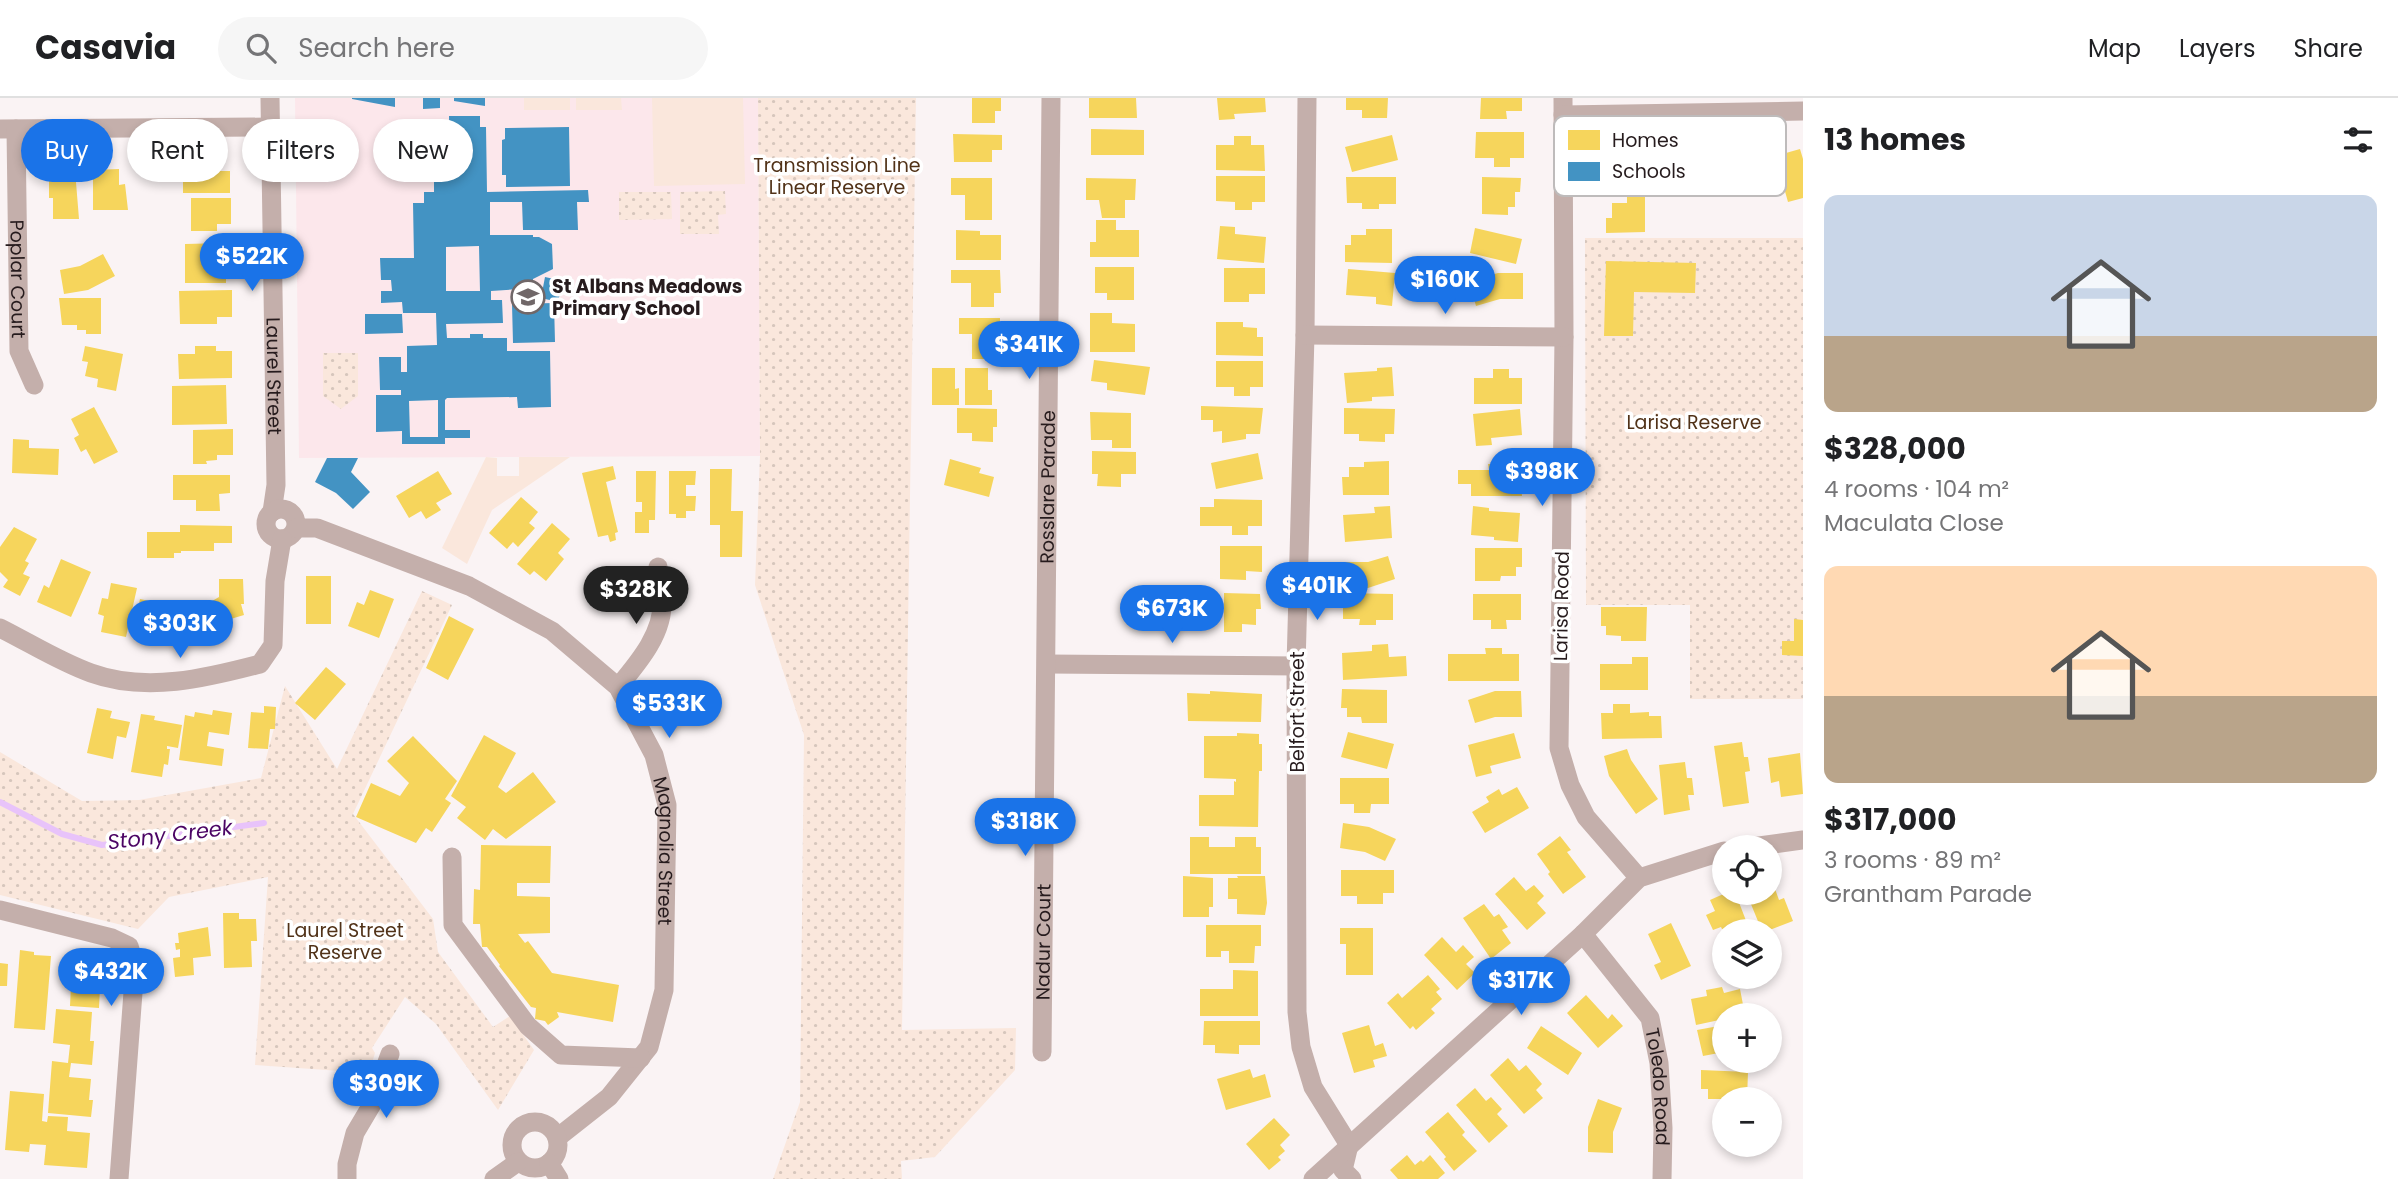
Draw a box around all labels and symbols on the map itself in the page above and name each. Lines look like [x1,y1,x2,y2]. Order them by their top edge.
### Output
legend [1554,116,1786,196]
text: Homes [1612,127,1679,154]
park label: Transmission Line Linear Reserve [753,152,921,201]
text: Schools [1612,158,1686,185]
street label: Poplar Court [3,219,32,339]
pin: $522K [203,234,301,293]
pin: $160K [1396,256,1494,316]
place label: St Albans Meadows Primary School [552,273,742,322]
school or university icon: St Albans Meadows Primary School [509,278,547,316]
street label: Laurel Street [259,317,288,435]
pin: $341K [980,322,1078,381]
park label: Larisa Reserve [1626,409,1762,436]
street label: Rosslare Parade [1034,410,1062,564]
pin: $398K [1493,448,1591,508]
street label: Larisa Road [1547,551,1576,661]
pin: $401K [1268,562,1366,622]
pin: $328K [587,566,685,626]
pin: $673K [1123,586,1221,645]
pin: $303K [131,601,229,660]
street label: Belfort Street [1284,651,1311,773]
pin: $533K [620,680,718,740]
street label: Magnolia Street [646,774,680,926]
pin: $318K [976,798,1074,858]
water label: Stony Creek [106,812,235,857]
street label: Nadur Court [1029,884,1058,1000]
park label: Laurel Street Reserve [286,917,404,966]
pin: $432K [62,948,160,1008]
pin: $317K [1472,958,1570,1017]
street label: Toledo Road [1638,1026,1676,1146]
pin: $309K [337,1060,435,1120]

